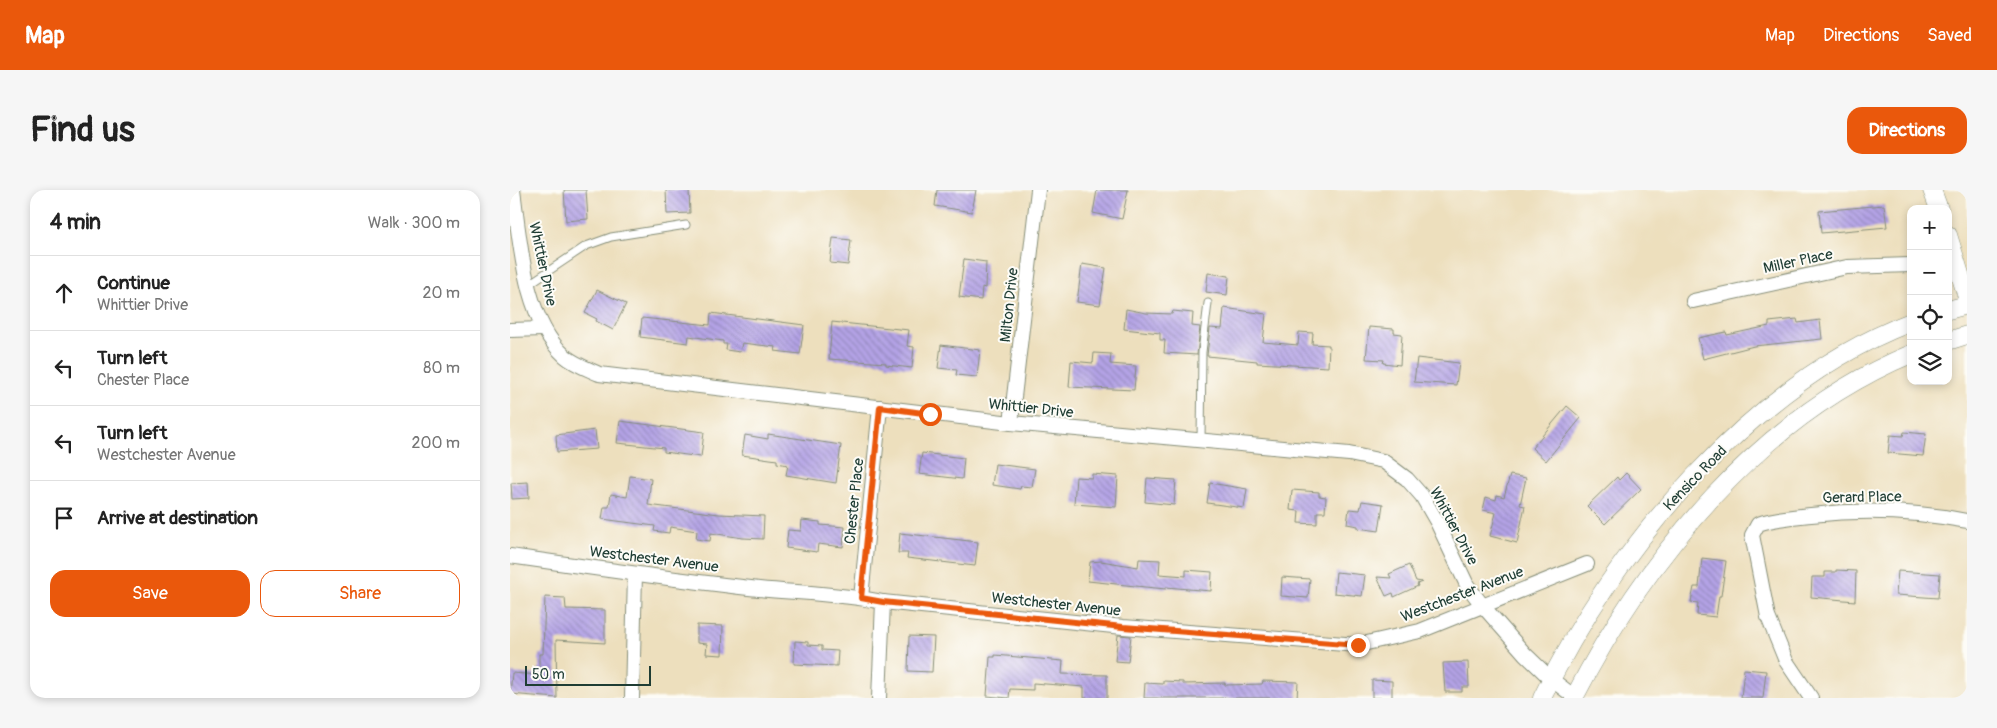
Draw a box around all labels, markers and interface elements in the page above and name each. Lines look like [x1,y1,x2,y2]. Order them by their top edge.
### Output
text: Map [25,21,65,50]
text: Map [1765,24,1795,47]
text: Directions [1823,24,1899,47]
text: Saved [1927,24,1972,47]
button: Directions [1847,107,1967,154]
text: Find us [30,108,135,152]
map controls [1907,205,1952,385]
button: + [1907,205,1952,250]
text: 4 min [50,209,101,236]
text: Walk · 300 m [368,213,460,233]
street label: Whittier Drive [524,220,561,308]
street label: Miller Place [1762,245,1835,278]
button: − [1907,250,1952,295]
street label: Milton Drive [996,266,1023,343]
text: Continue [97,271,170,295]
icon: ahead [50,279,78,307]
text: 20 m [422,283,460,303]
text: Whittier Drive [97,295,188,315]
button: locate [1907,295,1952,340]
button: layers [1907,340,1952,385]
text: Turn left [97,346,167,370]
icon: left [50,354,78,382]
text: 80 m [423,358,460,378]
text: Chester Place [97,370,189,390]
street label: Whittier Drive [987,395,1075,422]
route start [919,403,942,426]
text: Turn left [97,421,167,445]
icon: left [50,429,78,457]
text: 200 m [412,433,460,453]
street label: Kensico Road [1659,442,1731,515]
text: Westchester Avenue [97,445,236,465]
street label: Chester Place [841,457,869,545]
street label: Whittier Drive [1425,484,1482,569]
street label: Gerard Place [1822,487,1902,508]
icon: arrive [50,504,78,532]
text: Arrive at destination [97,506,258,530]
street label: Westchester Avenue [588,542,720,577]
street label: Westchester Avenue [1398,562,1527,627]
button: Save [50,570,250,617]
button: Share [260,570,460,617]
street label: Westchester Avenue [990,588,1122,621]
route end [1347,634,1370,657]
scale bar [525,663,651,686]
text: 50 m [532,666,565,683]

